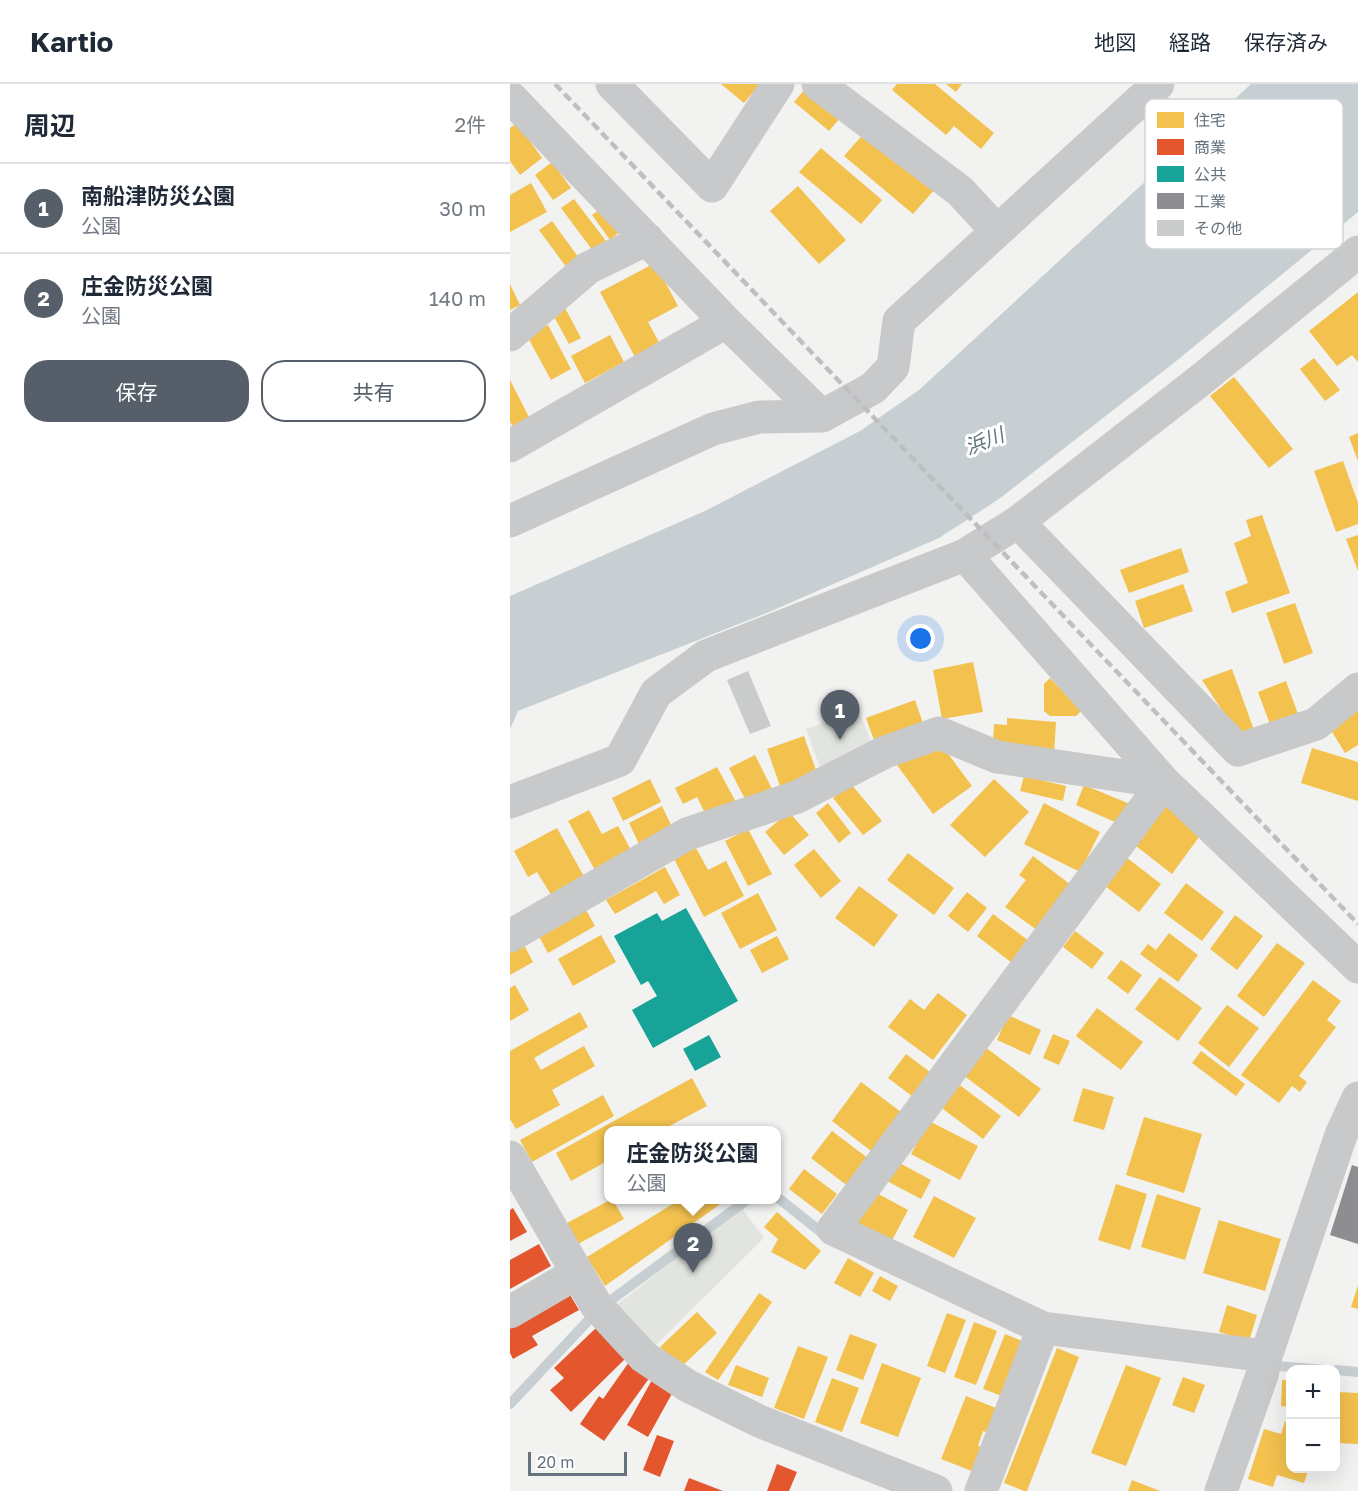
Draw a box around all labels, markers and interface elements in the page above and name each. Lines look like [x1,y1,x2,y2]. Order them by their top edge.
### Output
text: Kartio [30,25,113,58]
text: 地図 [1094,29,1136,55]
text: 経路 [1169,29,1211,55]
text: 保存済み [1244,29,1328,55]
legend [1145,99,1343,249]
text: 周辺 [24,110,76,141]
text: 住宅 [1194,110,1226,130]
text: 2件 [454,112,486,136]
text: 商業 [1194,137,1226,157]
text: 公共 [1194,164,1226,184]
text: 南船津防災公園 [81,182,235,209]
text: 工業 [1194,191,1226,211]
text: 1 [38,196,49,220]
text: 30 m [439,196,486,220]
text: 公園 [81,213,121,237]
text: その他 [1194,218,1242,238]
text: 庄金防災公園 [81,272,213,299]
text: 2 [37,286,50,310]
text: 140 m [429,286,486,310]
text: 公園 [81,303,121,327]
button: 保存 [24,360,249,422]
button: 共有 [261,360,486,422]
water label: 浜川 [961,421,1009,458]
your location [906,624,935,653]
pin: 1 [820,690,860,740]
popup [604,1126,781,1204]
text: 庄金防災公園 [626,1139,759,1166]
text: 公園 [626,1170,666,1194]
pin: 2 [674,1224,712,1273]
map controls [1286,1365,1340,1473]
button: + [1286,1365,1340,1419]
button: − [1286,1419,1340,1473]
scale bar [528,1449,627,1476]
text: 20 m [537,1452,574,1472]

